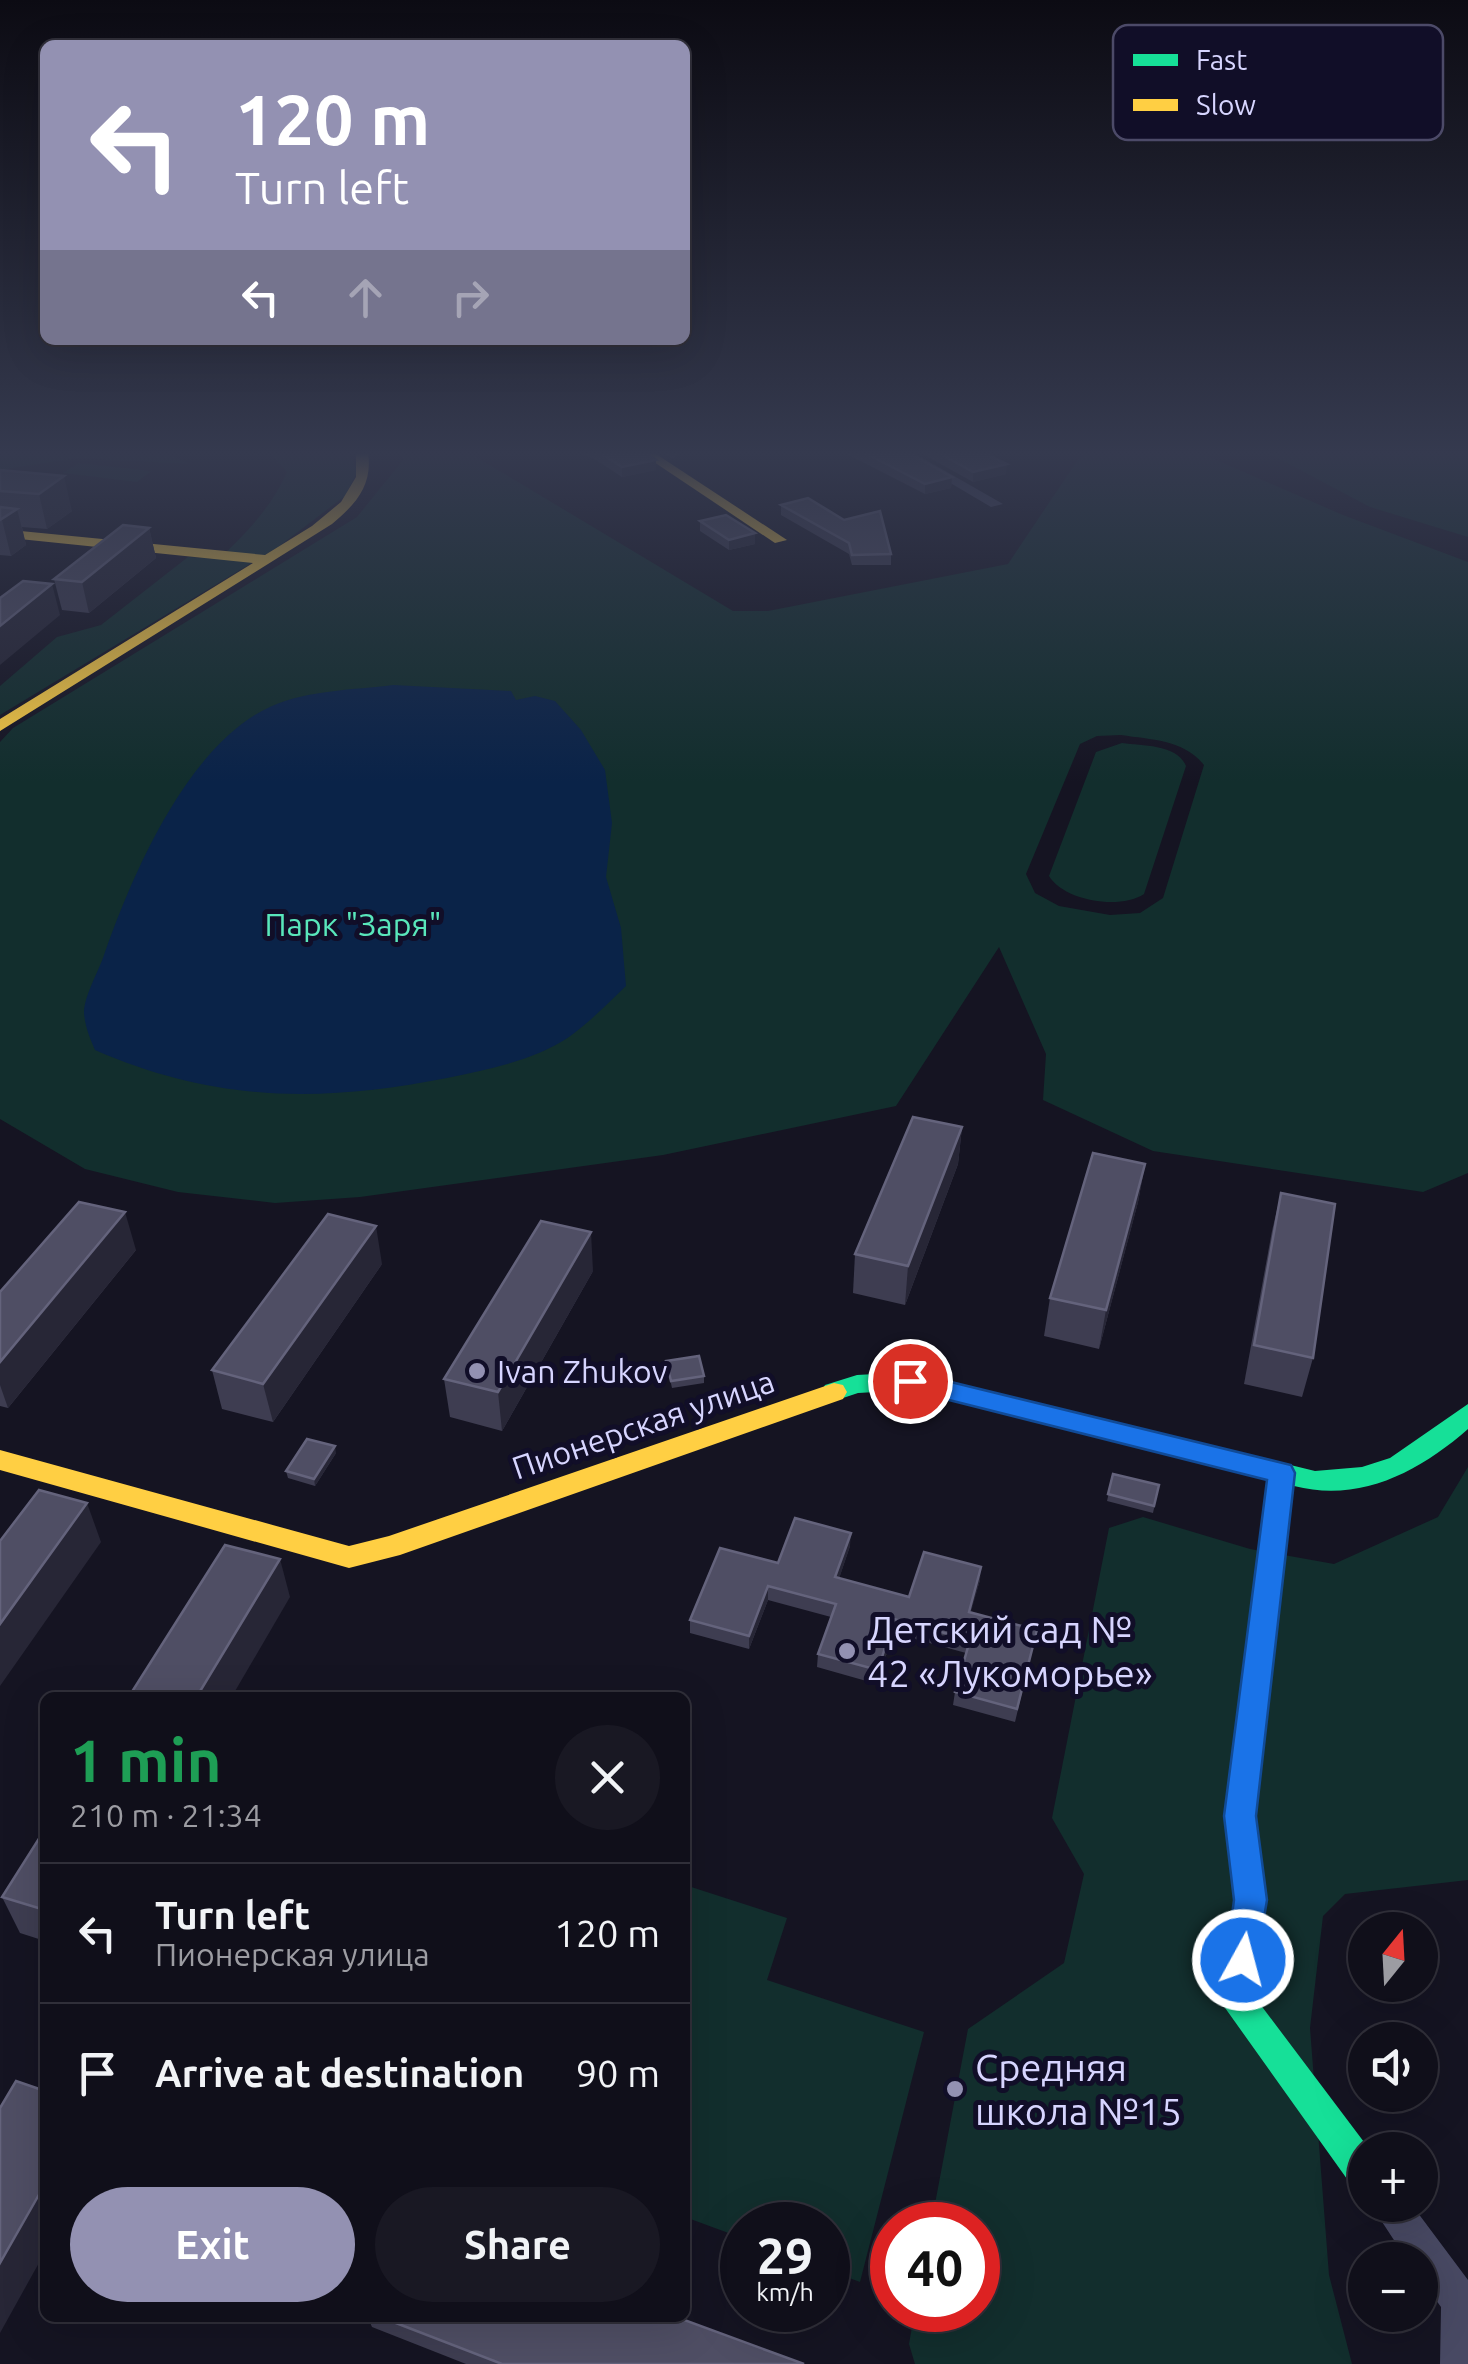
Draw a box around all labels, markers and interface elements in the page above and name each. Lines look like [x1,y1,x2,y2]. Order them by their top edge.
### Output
legend [1113,25,1443,140]
text: Fast [1196,44,1247,75]
icon: left [70,80,200,210]
text: 120 m [235,80,430,158]
text: Slow [1196,89,1256,120]
text: Turn left [235,162,409,213]
icon: left [233,270,288,325]
icon: ahead [338,270,393,325]
icon: right [443,270,498,325]
park label: Парк "Заря" [265,906,442,942]
pin [868,1339,953,1424]
place label: Ivan Zhukov [497,1353,668,1389]
icon: arrive [883,1354,938,1409]
marker: Ivan Zhukov [466,1360,488,1382]
street label: Пионерская улица [507,1362,779,1486]
place label: Детский сад № 42 «Лукоморье» [867,1608,1153,1694]
marker: Детский сад № 42 «Лукоморье» [836,1640,858,1662]
button: close [555,1725,660,1830]
text: 1 min [70,1726,222,1793]
text: 210 m · 21:34 [70,1797,262,1833]
text: Turn left [155,1894,310,1936]
icon: left [70,1906,125,1961]
position arrow [1191,1908,1295,2012]
text: 120 m [554,1912,660,1954]
north arrow [1348,1912,1438,2002]
map controls [1348,1912,1438,2332]
text: Пионерская улица [155,1936,430,1972]
button: sound [1348,2022,1438,2112]
icon: arrive [70,2046,125,2101]
place label: Средняя школа №15 [975,2046,1182,2132]
text: Arrive at destination [155,2052,524,2094]
text: 90 m [576,2052,660,2094]
marker: Средняя школа №15 [944,2078,966,2100]
button: + [1348,2132,1438,2222]
button: Exit [70,2187,355,2302]
button: Share [375,2187,660,2302]
speed limit sign: 40 [870,2202,1000,2332]
text: 29 [757,2227,813,2283]
button: − [1348,2242,1438,2332]
text: km/h [756,2278,814,2306]

